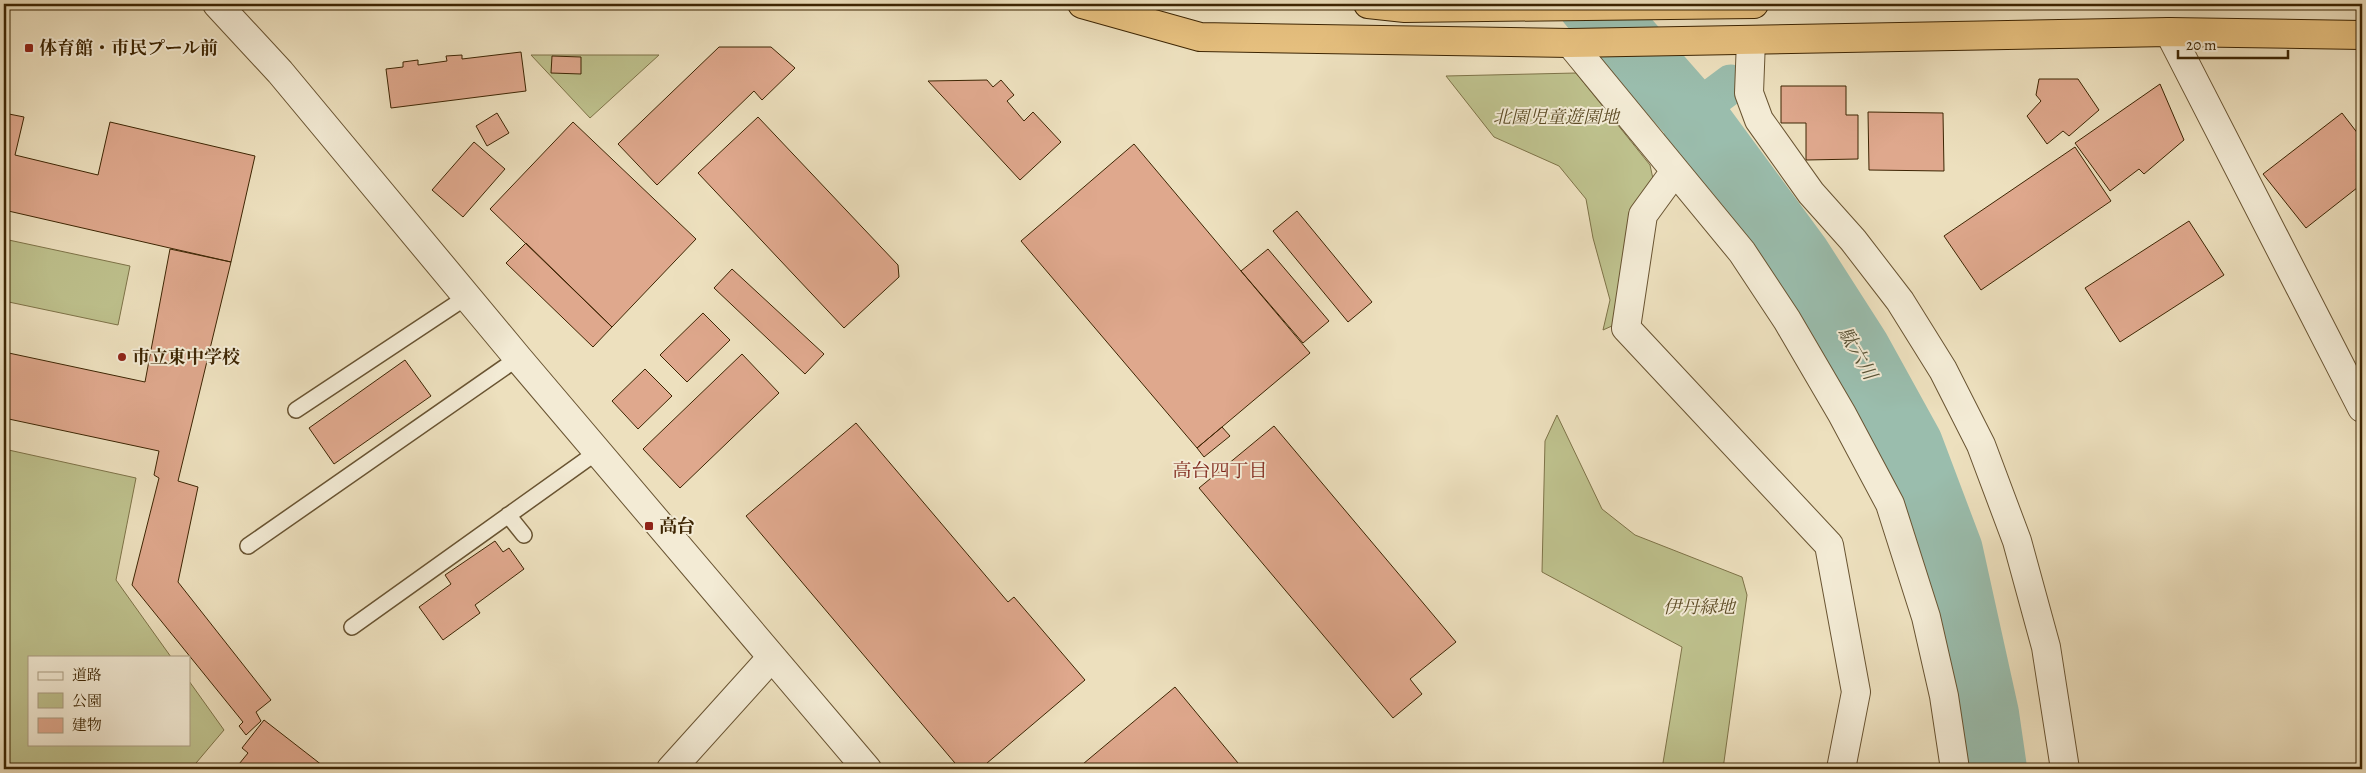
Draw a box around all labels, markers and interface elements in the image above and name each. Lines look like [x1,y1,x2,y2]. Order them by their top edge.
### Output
scale bar [2178,28,2288,60]
text: 20 m [2186,35,2217,55]
place label: 体育館・市民プール前 [39,36,218,60]
marker: 体育館・市民プール前 [23,42,35,54]
park label: 北園児童遊園地 [1493,105,1621,129]
water label: 駄六川 [1832,322,1884,386]
place label: 市立東中学校 [132,345,240,369]
marker: 市立東中学校 [116,351,128,363]
district label: 高台四丁目 [1172,458,1268,484]
place label: 高台 [659,514,695,538]
marker: 高台 [643,520,655,532]
park label: 伊丹緑地 [1663,595,1737,619]
legend [28,656,190,746]
text: 道路 [72,665,102,685]
text: 公園 [72,691,102,711]
text: 建物 [72,715,102,735]

